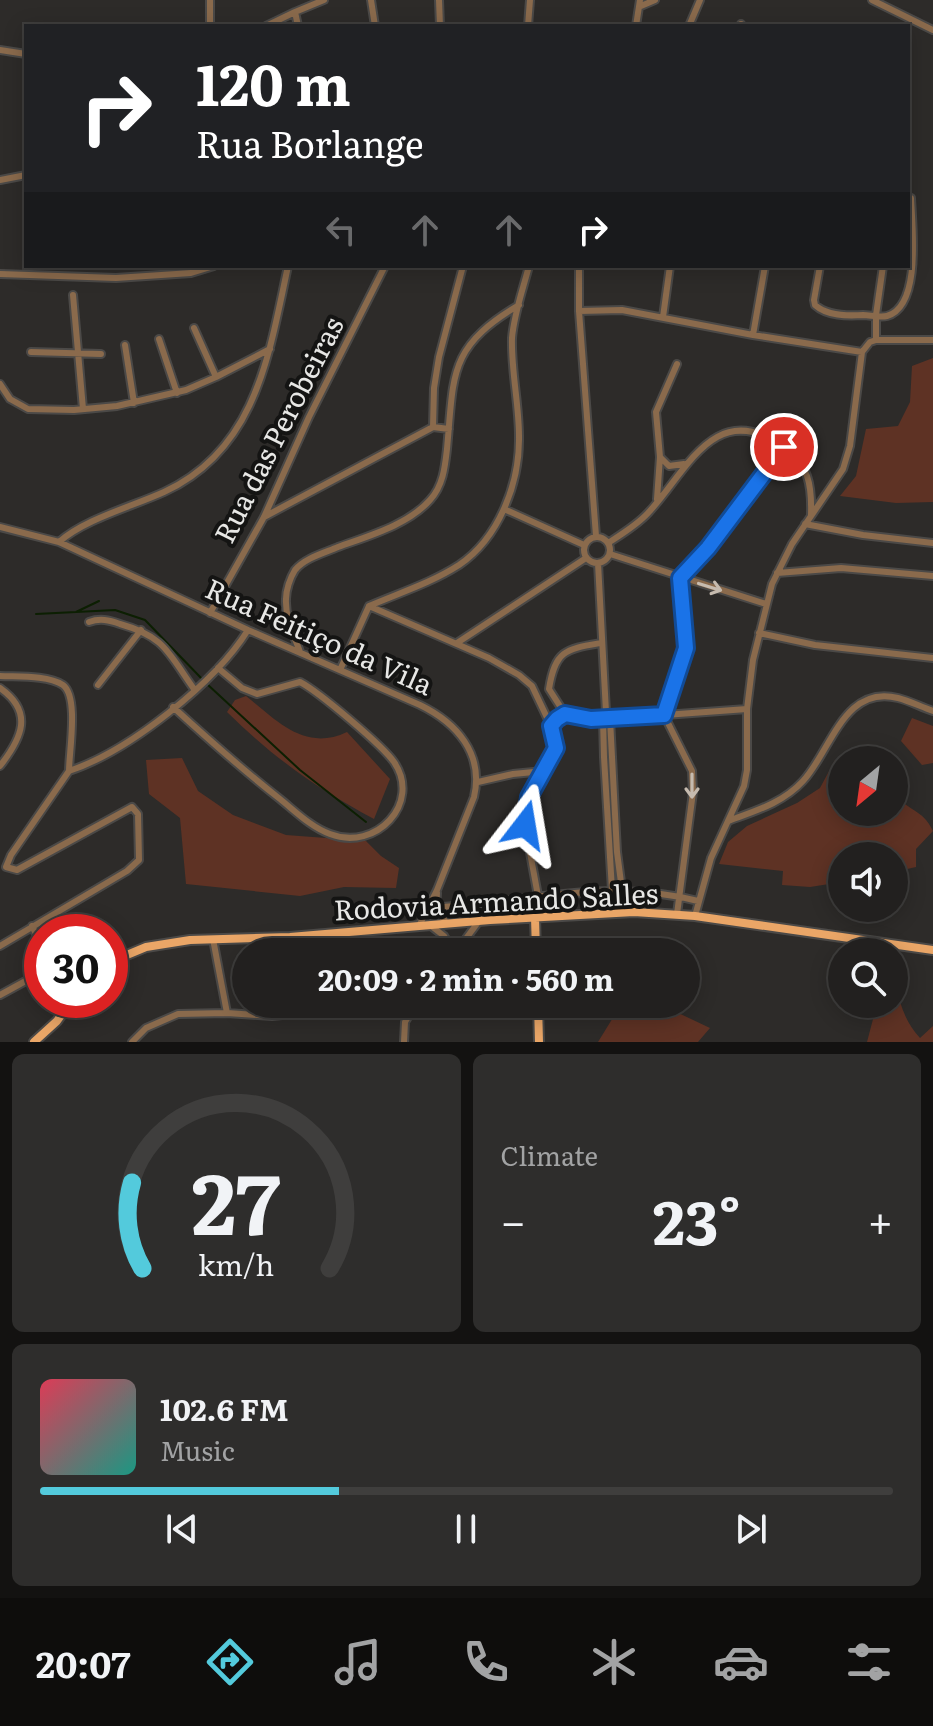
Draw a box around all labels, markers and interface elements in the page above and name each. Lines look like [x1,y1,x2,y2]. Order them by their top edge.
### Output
text: 120 m [196,40,351,123]
icon: right [64,56,168,160]
text: Rua Borlange [196,116,424,169]
icon: left [319,208,363,252]
icon: ahead [403,208,447,252]
icon: ahead [487,208,531,252]
icon: right [571,208,615,252]
street label: Rua das Perobeiras [202,309,352,550]
pin [750,413,818,481]
icon: arrive [762,425,806,469]
street label: Rua Feitiço da Vila [199,566,440,704]
one-way arrow [697,580,723,595]
north arrow [828,746,908,826]
map controls [828,746,908,1018]
one-way arrow [684,772,700,799]
position arrow [483,783,567,867]
button: sound [828,842,908,922]
street label: Rodovia Armando Salles [333,871,659,929]
speed limit sign: 30 [24,914,128,1018]
button: search [828,938,908,1018]
text: 20:09 · 2 min · 560 m [318,956,614,1000]
text: Climate [501,1135,598,1174]
text: 27 [192,1137,281,1261]
text: 23° [653,1174,741,1263]
text: − [501,1186,526,1252]
text: + [867,1186,893,1252]
text: km/h [198,1242,274,1285]
text: 102.6 FM [160,1386,289,1430]
text: Music [160,1430,235,1469]
icon: previous [160,1507,204,1551]
icon: pause [444,1507,488,1551]
icon: next [729,1507,773,1551]
icon: directions [202,1634,258,1690]
icon: music [330,1634,386,1690]
icon: phone [458,1634,514,1690]
icon: climate [586,1634,642,1690]
icon: car [713,1634,769,1690]
icon: filters [841,1634,897,1690]
text: 20:07 [36,1636,131,1689]

